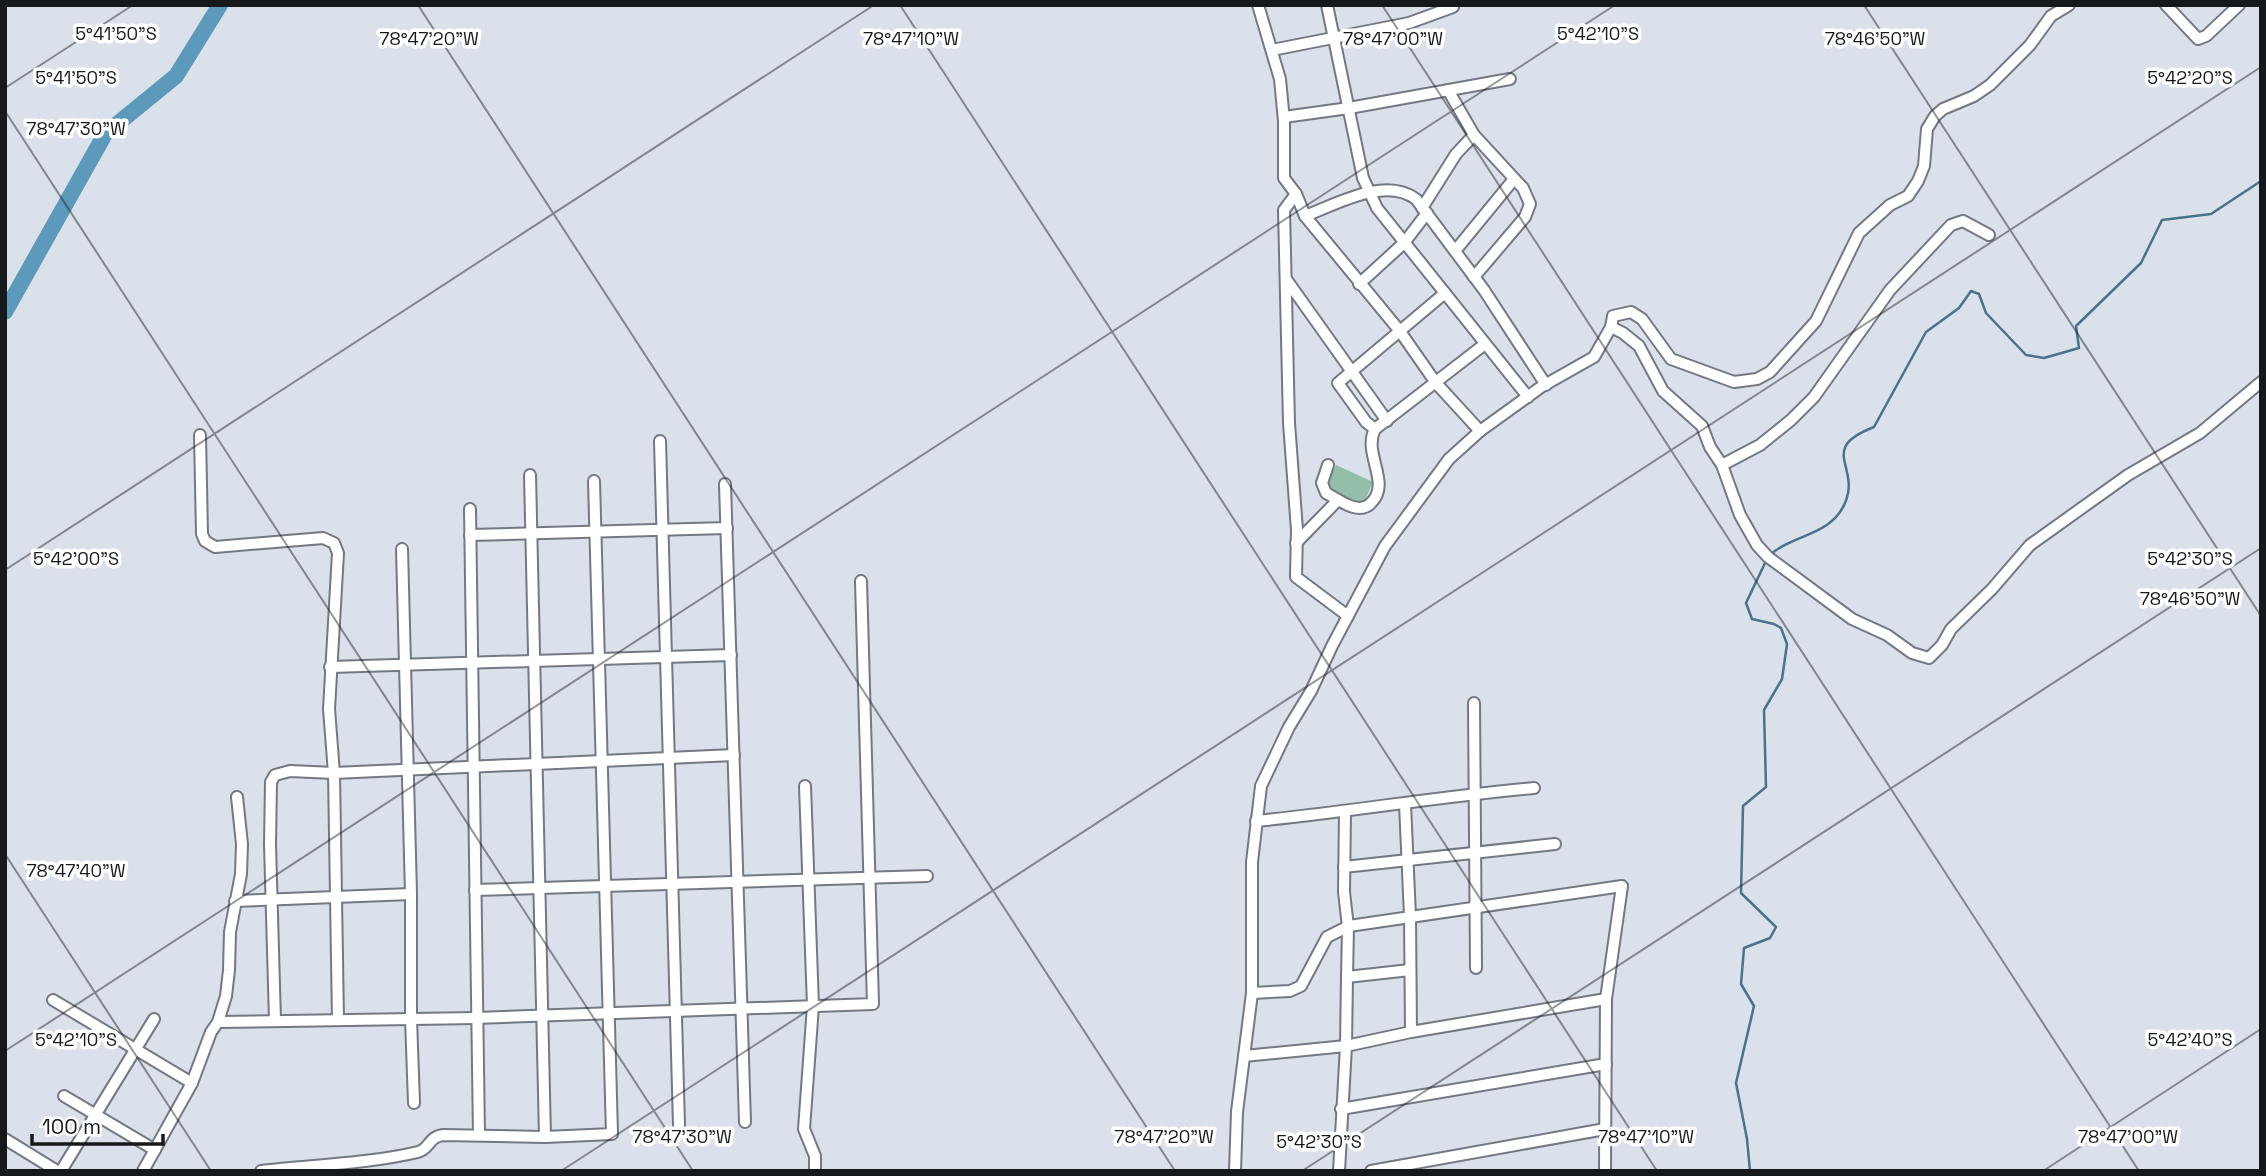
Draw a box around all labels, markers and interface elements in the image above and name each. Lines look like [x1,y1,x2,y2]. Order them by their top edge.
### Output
text: 5°41'50"S [75,22,157,45]
text: 5°42'10"S [1557,22,1639,45]
text: 78°47'20"W [379,27,479,50]
text: 78°47'10"W [863,27,959,50]
text: 78°47'00"W [1343,27,1443,50]
text: 78°46'50"W [1825,27,1926,50]
text: 5°41'50"S [35,66,117,89]
text: 5°42'20"S [2147,66,2233,89]
text: 78°47'30"W [26,117,126,140]
text: 5°42'00"S [33,547,119,570]
text: 5°42'30"S [2147,547,2233,570]
text: 78°46'50"W [2140,587,2241,610]
text: 78°47'40"W [27,859,126,882]
text: 5°42'10"S [35,1028,117,1051]
text: 5°42'40"S [2148,1028,2232,1051]
scale bar [32,1102,163,1146]
text: 100 m [42,1113,101,1140]
text: 78°47'30"W [632,1125,732,1148]
text: 78°47'20"W [1114,1125,1214,1148]
text: 78°47'10"W [1598,1125,1694,1148]
text: 78°47'00"W [2078,1125,2178,1148]
text: 5°42'30"S [1276,1130,1362,1153]

